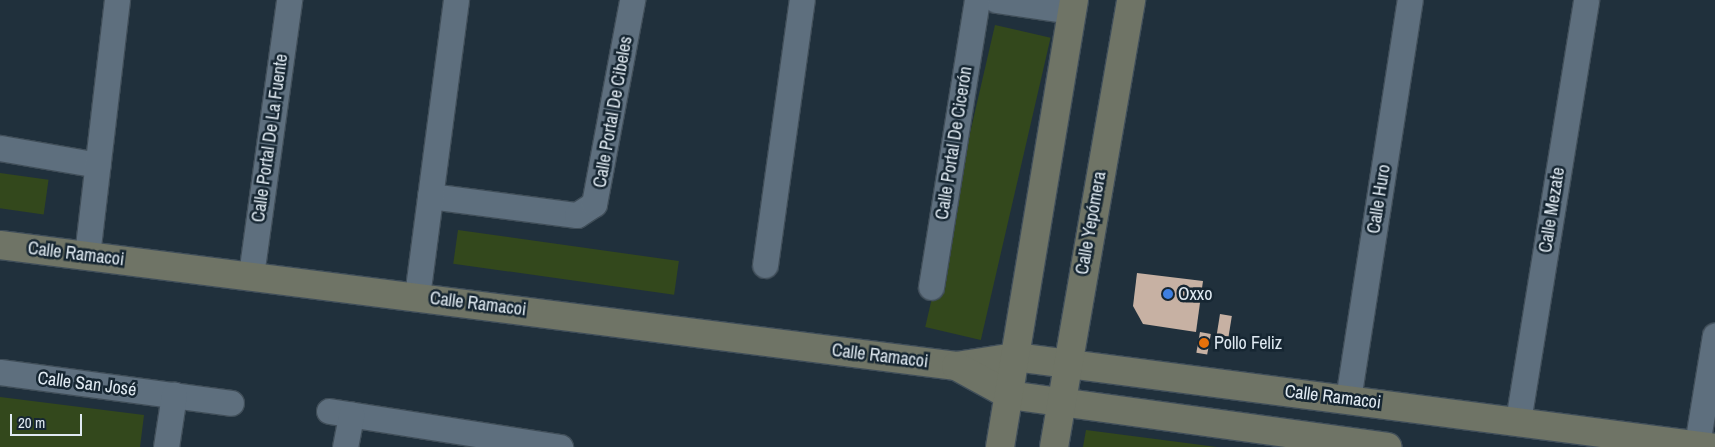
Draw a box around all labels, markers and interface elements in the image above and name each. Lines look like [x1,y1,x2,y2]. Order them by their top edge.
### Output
street label: Calle Portal De Cibeles [589,35,637,189]
street label: Calle Portal De La Fuente [247,52,293,224]
street label: Calle Portal De Cicerón [931,65,977,221]
street label: Calle Huro [1363,163,1395,235]
street label: Calle Mezate [1535,166,1569,254]
street label: Calle Yepómera [1071,170,1111,276]
street label: Calle Ramacoi [27,237,125,271]
place label: Oxxo [1178,283,1212,305]
street label: Calle Ramacoi [429,287,527,321]
marker: Oxxo [1162,288,1174,300]
place label: Pollo Feliz [1214,332,1282,354]
marker: Pollo Feliz [1198,337,1210,349]
street label: Calle Ramacoi [831,339,929,373]
street label: Calle San José [36,367,138,401]
street label: Calle Ramacoi [1284,380,1382,414]
scale bar [12,404,85,436]
text: 20 m [18,412,45,433]

